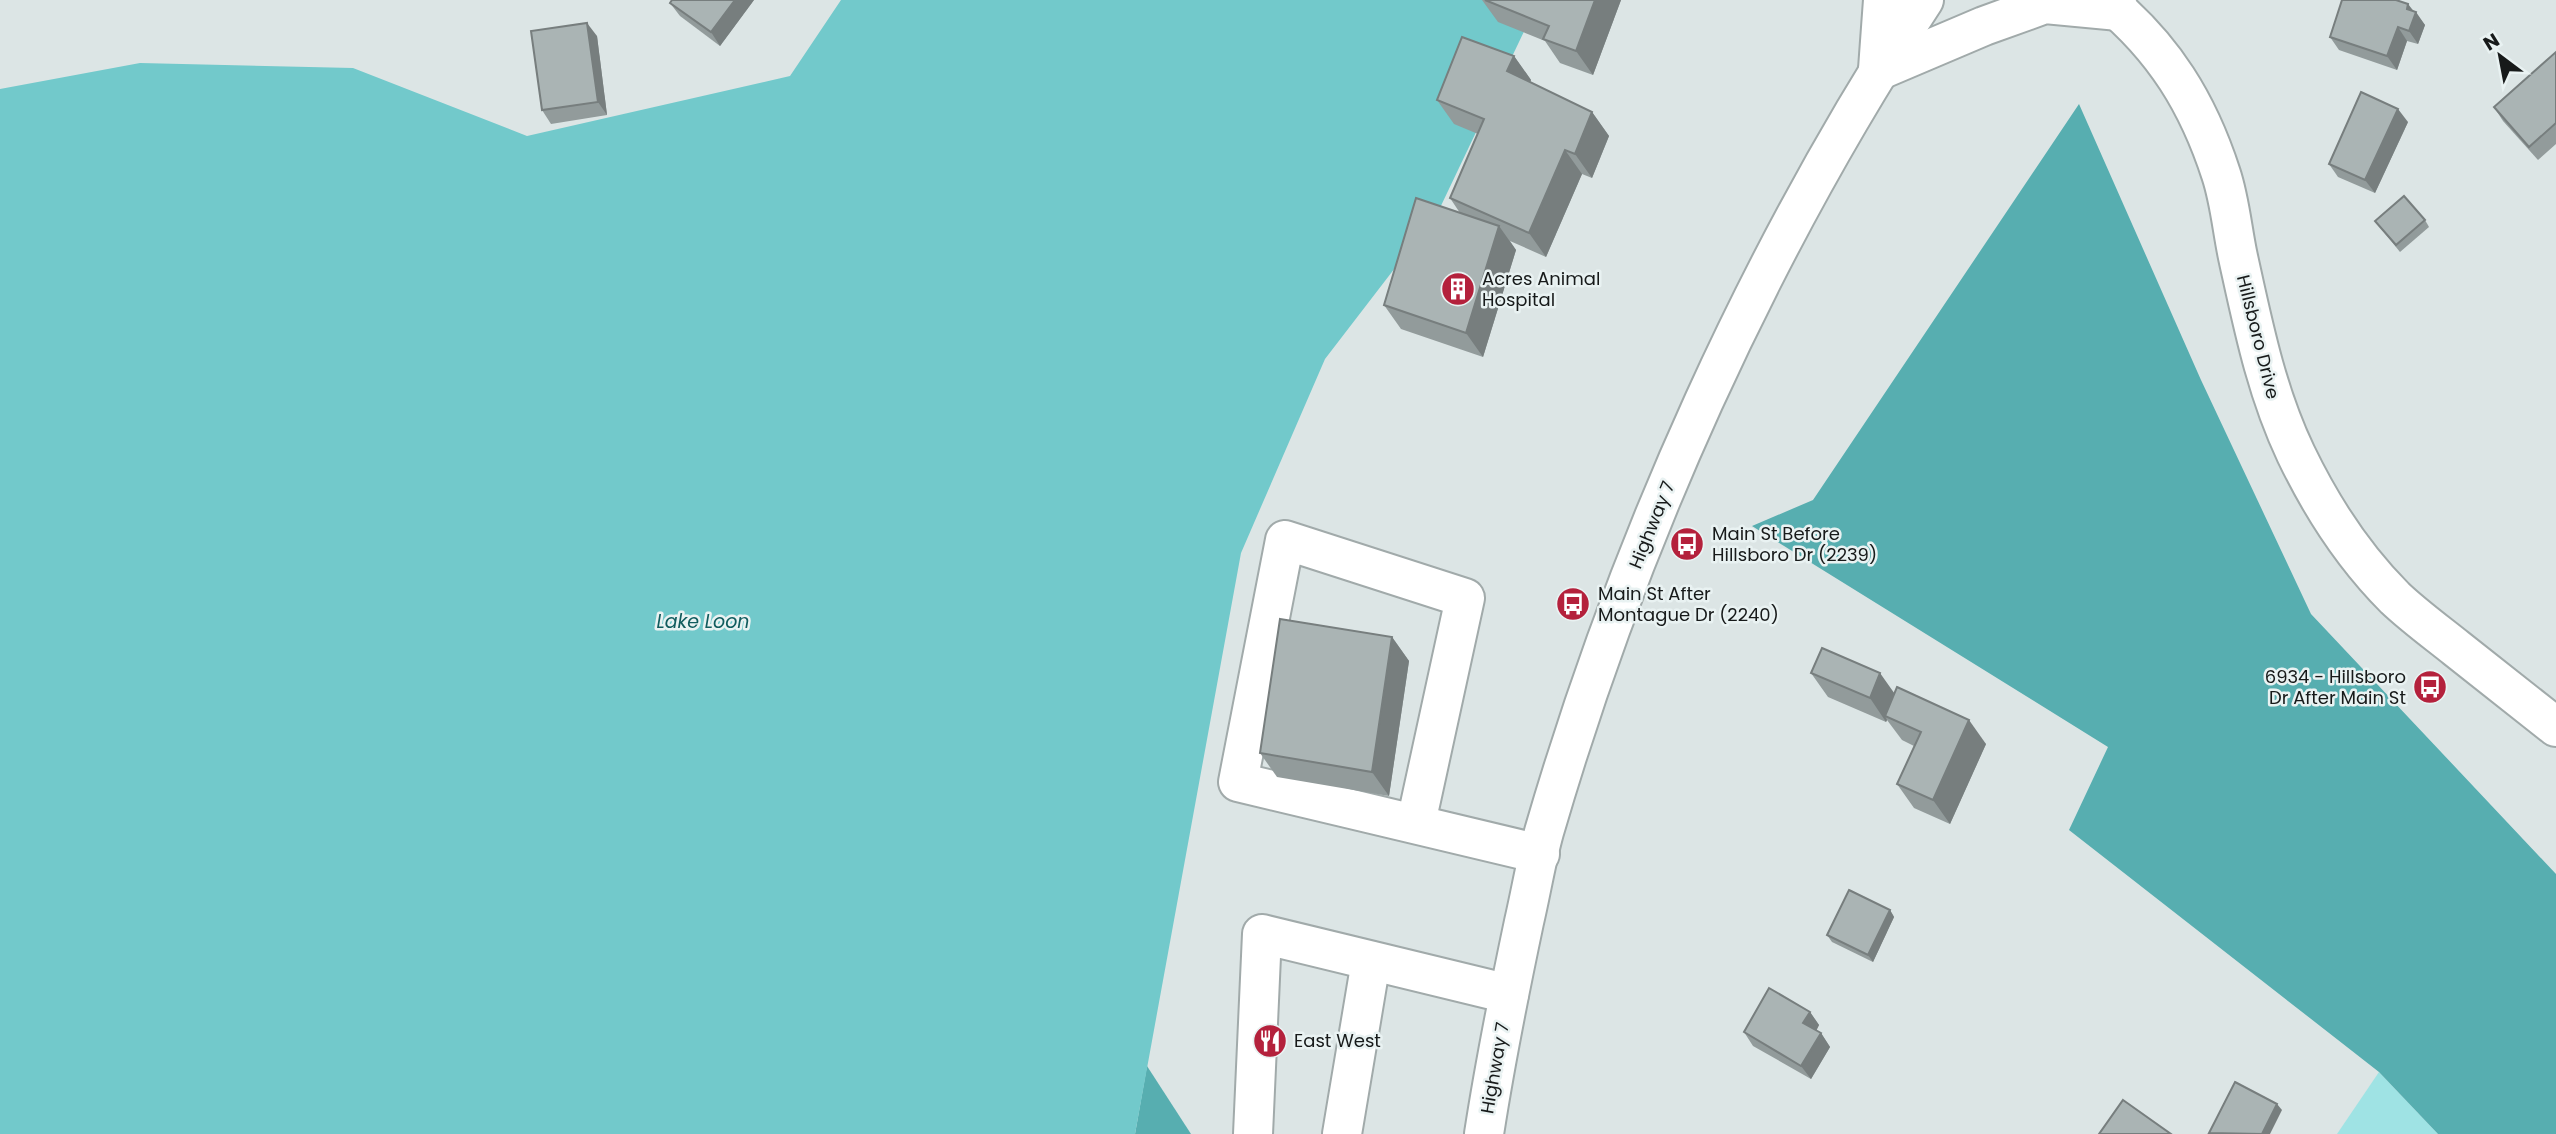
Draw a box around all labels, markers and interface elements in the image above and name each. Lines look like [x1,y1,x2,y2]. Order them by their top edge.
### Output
north arrow [2465,21,2535,91]
text: N [2478,27,2504,57]
place label: Acres Animal Hospital [1482,266,1600,312]
building icon: Acres Animal Hospital [1439,270,1477,308]
street label: Hillsboro Drive [2231,272,2286,402]
street label: Highway 7 [1623,477,1680,572]
place label: Main St Before Hillsboro Dr (2239) [1712,521,1877,567]
bus stop icon: Main St Before Hillsboro Dr (2239) [1668,525,1706,563]
place label: Main St After Montague Dr (2240) [1598,581,1779,627]
bus stop icon: Main St After Montague Dr (2240) [1554,585,1592,623]
water label: Lake Loon [657,608,749,635]
place label: 6934 - Hillsboro Dr After Main St [2265,664,2406,710]
bus stop icon: 6934 - Hillsboro Dr After Main St [2411,668,2449,706]
street label: Highway 7 [1474,1020,1515,1116]
restaurant icon: East West [1251,1022,1289,1060]
place label: East West [1294,1028,1381,1053]

